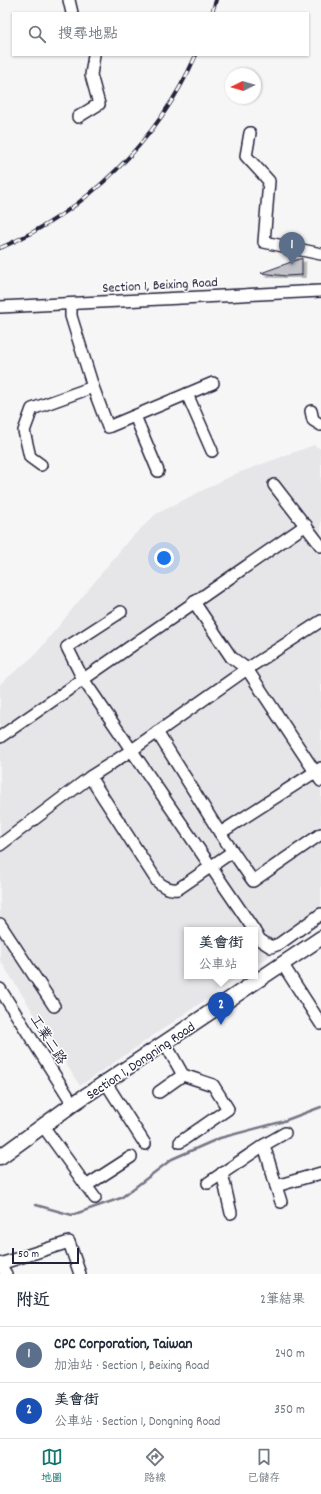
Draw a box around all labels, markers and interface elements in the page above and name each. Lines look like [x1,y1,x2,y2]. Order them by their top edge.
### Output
search box [12,12,309,56]
icon: search [26,23,48,45]
text: 搜尋地點 [58,24,118,46]
north arrow [225,68,261,104]
pin: 1 [279,232,305,265]
street label: Section 1, Beixing Road [102,273,218,299]
your location [154,548,174,568]
popup [184,927,258,979]
text: 美會街 [198,933,244,955]
text: 公車站 [198,956,238,975]
pin: 2 [208,992,234,1025]
street label: 工業二路 [24,1011,71,1069]
street label: Section 1, Dongning Road [83,1018,200,1106]
scale bar [12,1246,79,1265]
text: 50 m [18,1247,39,1263]
text: 附近 [16,1290,50,1314]
text: 2筆結果 [260,1291,305,1310]
text: CPC Corporation, Taiwan [54,1334,192,1356]
text: 1 [28,1345,30,1364]
text: 240 m [275,1345,305,1364]
text: 加油站 · Section 1, Beixing Road [54,1357,209,1376]
text: 美會街 [54,1390,99,1412]
text: 2 [26,1401,32,1420]
text: 350 m [274,1401,305,1420]
text: 公車站 · Section 1, Dongning Road [54,1413,220,1432]
tab: 地圖 [41,1446,63,1487]
tab: 路線 [144,1446,166,1487]
tab: 已儲存 [247,1446,280,1487]

